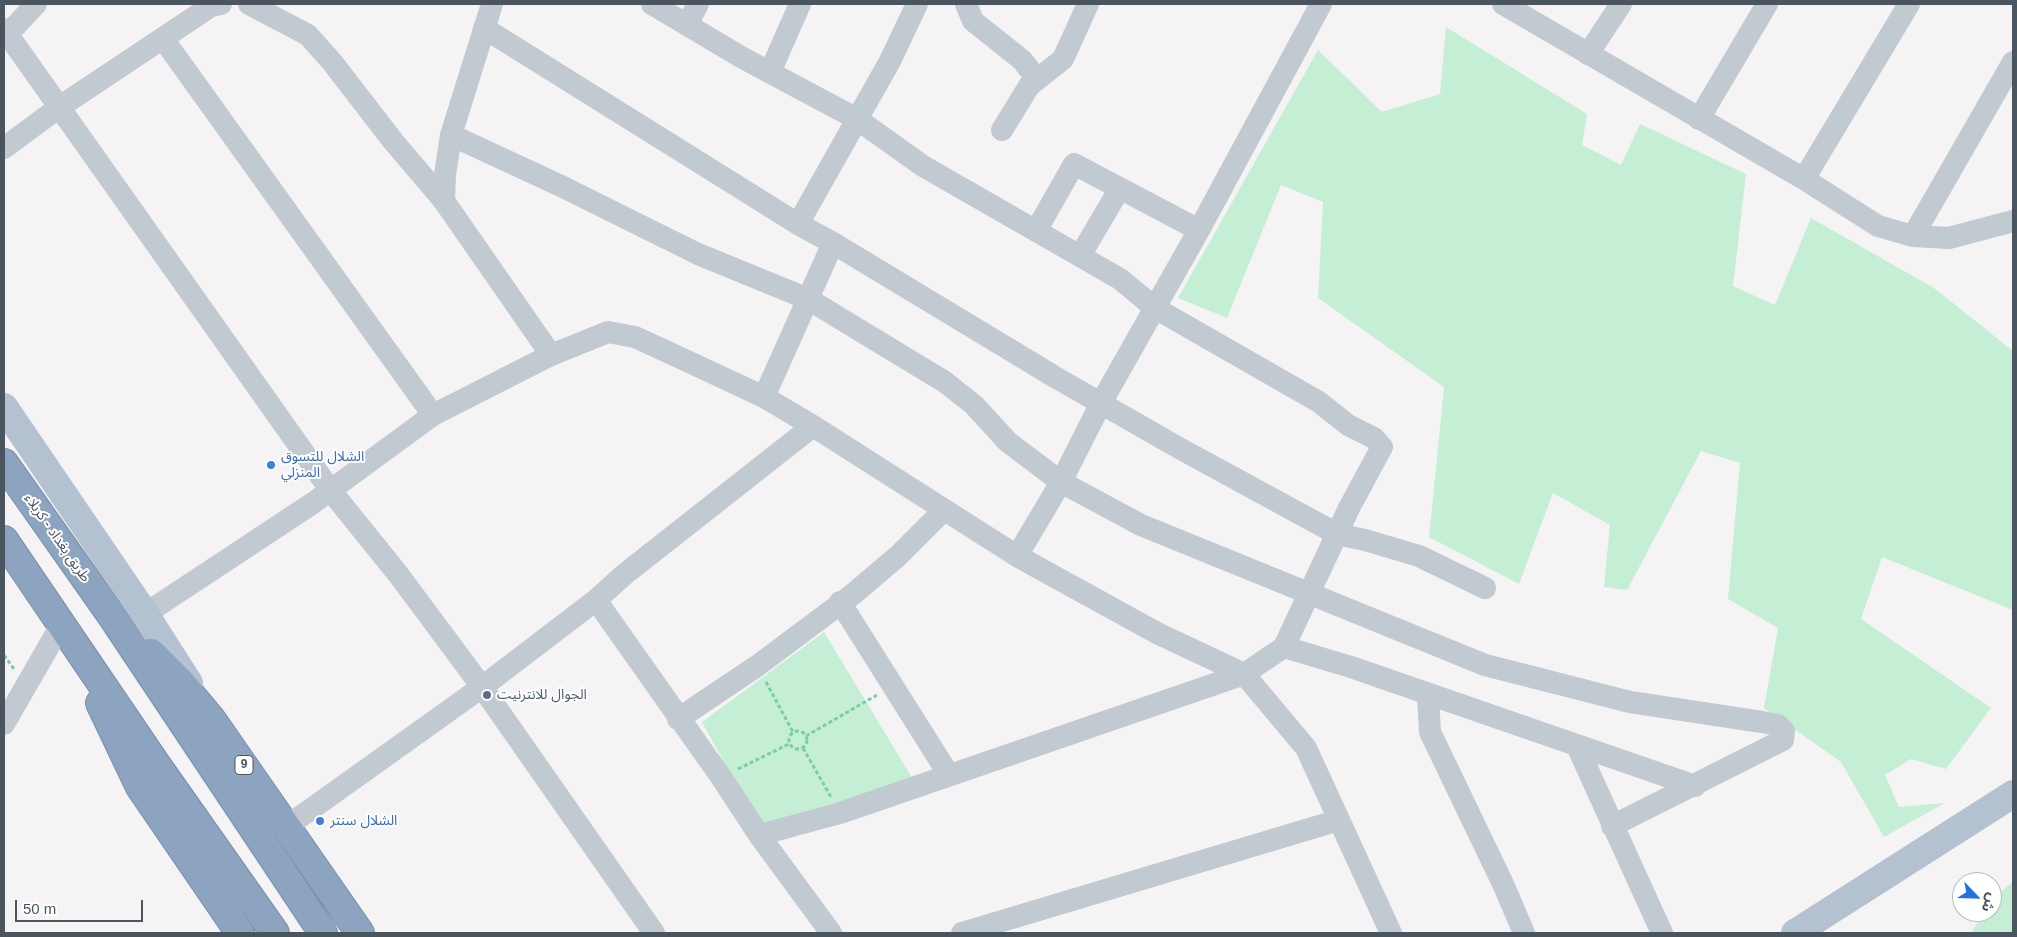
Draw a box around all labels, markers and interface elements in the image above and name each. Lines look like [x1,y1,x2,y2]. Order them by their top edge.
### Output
place label: الشلال للتسوق المنزلي [281,449,364,482]
marker: الشلال للتسوق المنزلي [265,459,277,471]
street label: طريق بغداد - كربلاء [20,491,94,585]
place label: الجوال للانترنيت [497,687,587,703]
marker: الجوال للانترنيت [481,689,493,701]
road number: 9 [235,756,253,774]
place label: الشلال سنتر [330,813,397,829]
marker: الشلال سنتر [314,815,326,827]
north arrow [1952,872,2002,922]
scale bar [18,890,145,922]
text: ش [1979,891,2001,915]
text: 50 m [23,900,56,917]

